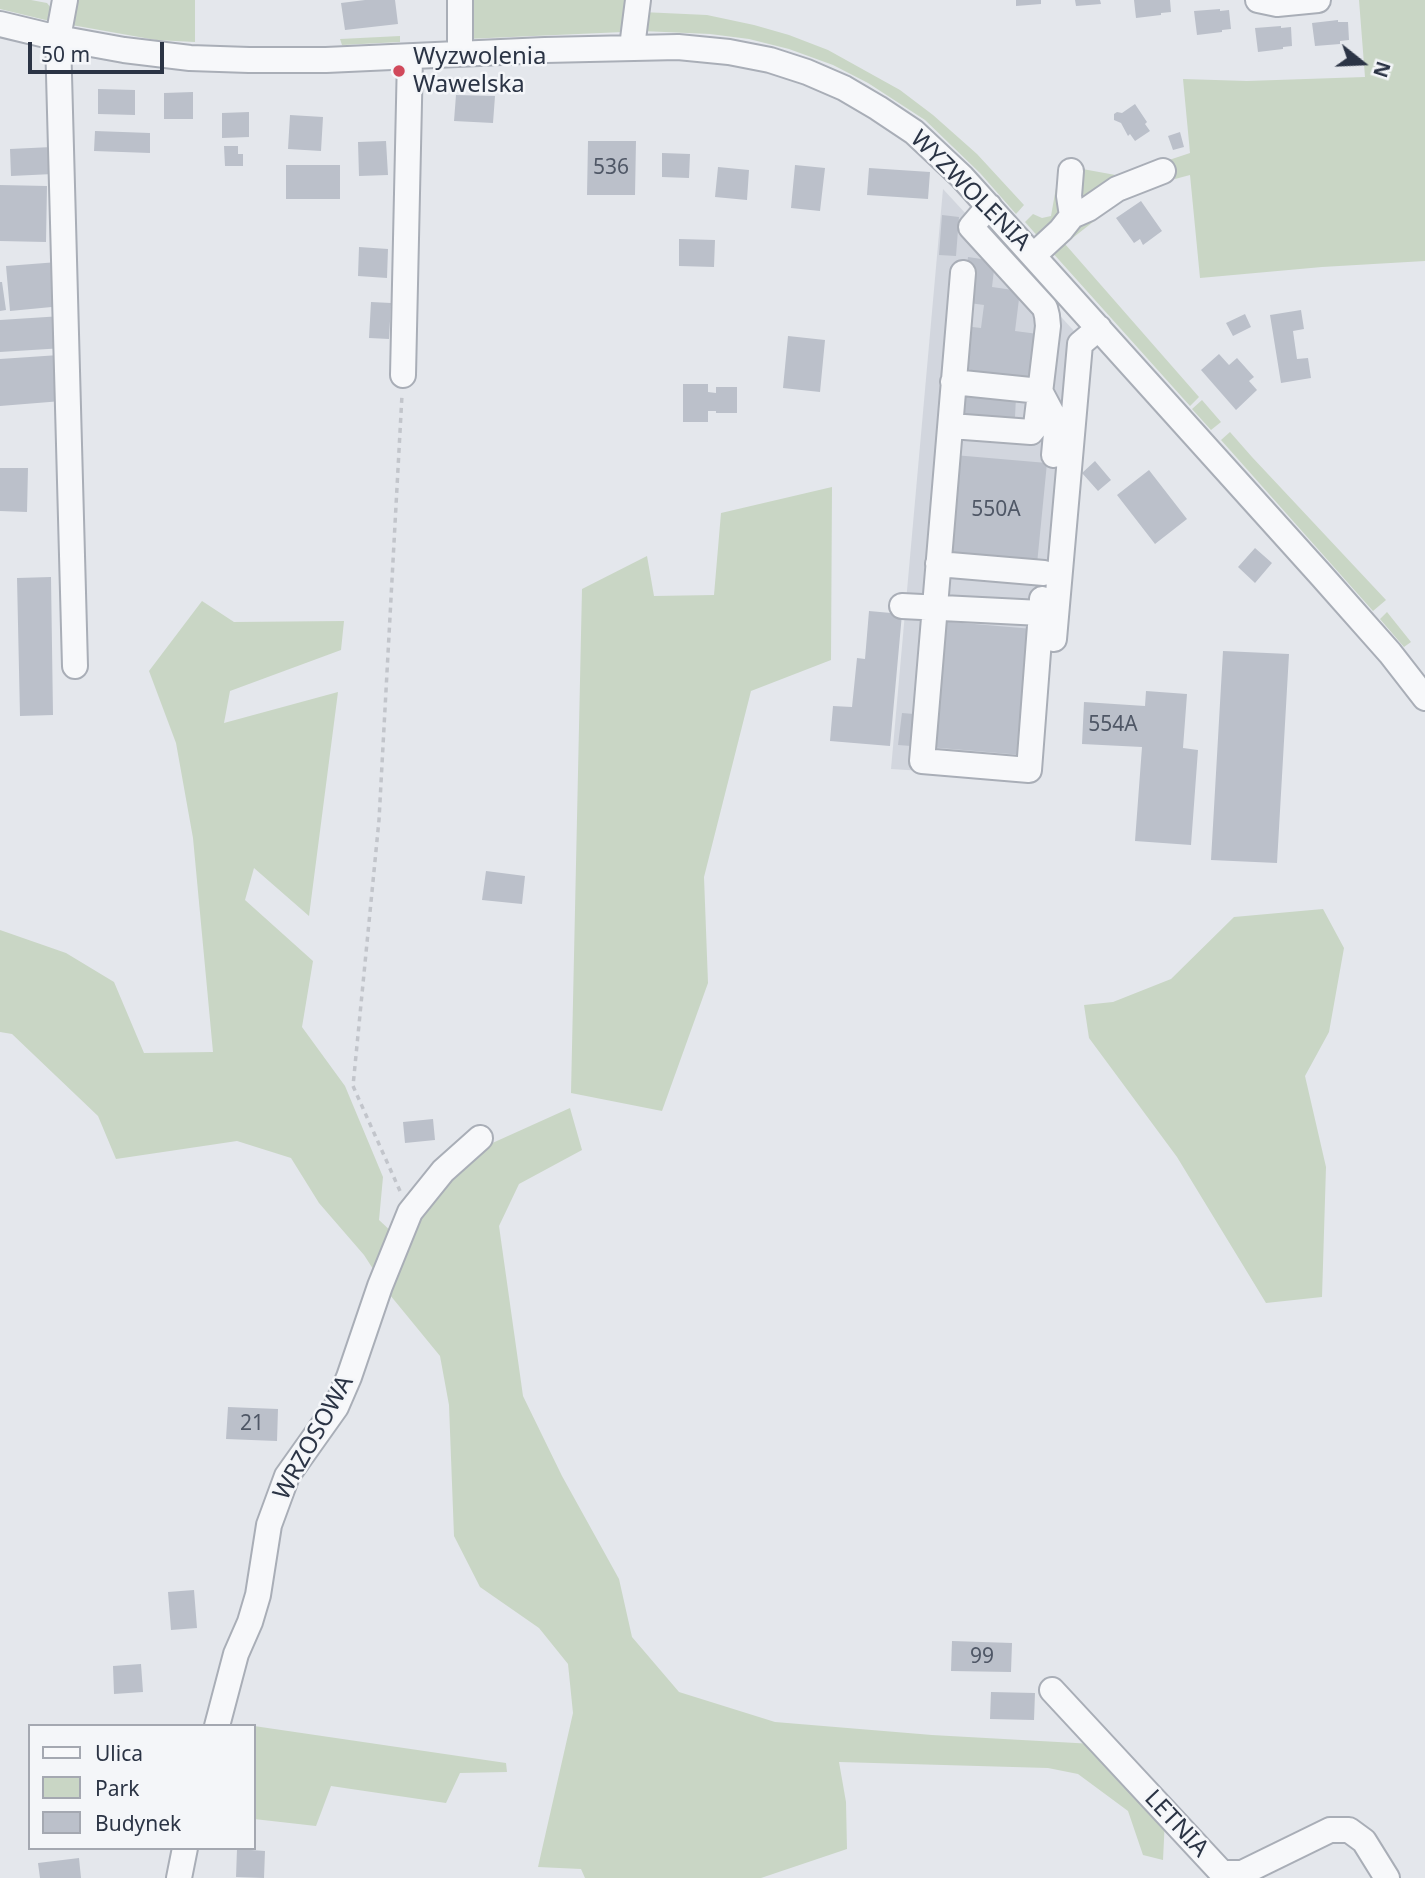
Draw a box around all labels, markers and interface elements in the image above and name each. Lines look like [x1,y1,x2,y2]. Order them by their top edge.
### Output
scale bar [32,28,168,72]
north arrow [1327,28,1397,98]
text: 50 m [41,40,90,68]
place label: Wyzwolenia Wawelska [413,43,546,99]
text: N [1367,58,1397,81]
marker: Wyzwolenia Wawelska [391,63,407,79]
street label: WYZWOLENIA [904,125,1036,257]
house number: 536 [593,155,629,181]
house number: 550A [971,497,1021,523]
house number: 554A [1088,712,1138,738]
street label: WRZOSOWA [268,1371,360,1505]
house number: 21 [240,1411,264,1437]
house number: 99 [970,1644,994,1670]
legend [28,1724,256,1850]
text: Ulica [95,1739,143,1767]
text: Park [95,1774,139,1802]
street label: LETNIA [1138,1785,1214,1863]
text: Budynek [95,1809,181,1837]

